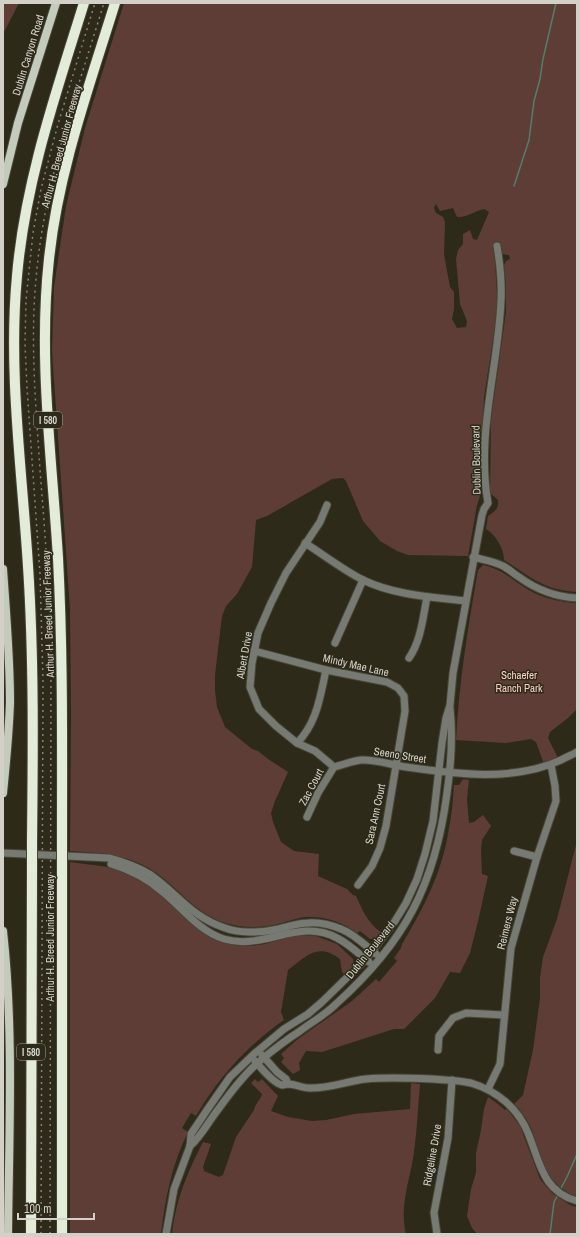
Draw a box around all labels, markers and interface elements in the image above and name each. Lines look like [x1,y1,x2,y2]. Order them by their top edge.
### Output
street label: Dublin Canyon Road [9,13,47,97]
street label: Arthur H. Breed Junior Freeway [38,82,84,210]
road number: I 580 [34,412,62,428]
street label: Dublin Boulevard [468,425,484,495]
street label: Arthur H. Breed Junior Freeway [39,550,57,679]
street label: Albert Drive [233,630,255,681]
street label: Mindy Mae Lane [322,651,390,679]
park label: Schaefer Ranch Park [495,668,543,695]
street label: Seeno Street [373,744,428,766]
street label: Zac Court [296,766,327,808]
street label: Sara Ann Court [362,782,388,846]
street label: Arthur H. Breed Junior Freeway [43,874,57,1003]
street label: Reimers Way [494,894,520,951]
street label: Dublin Boulevard [343,919,397,981]
road number: I 580 [17,1044,45,1060]
street label: Ridgeline Drive [420,1123,444,1187]
scale bar [18,1195,94,1221]
text: 100 m [24,1201,51,1217]

